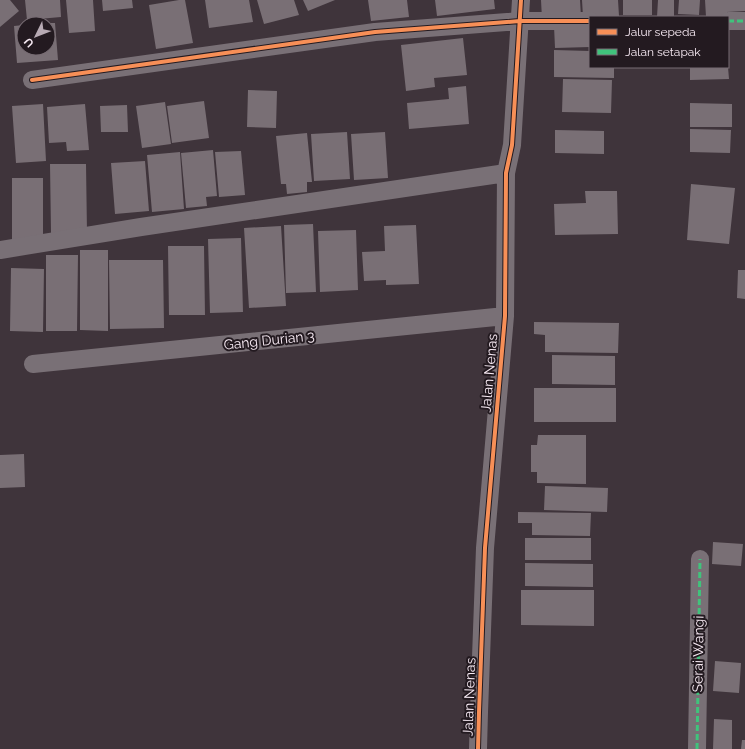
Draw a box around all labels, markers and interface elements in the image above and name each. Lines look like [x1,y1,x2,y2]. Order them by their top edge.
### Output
north arrow [16,16,56,56]
legend [589,16,729,68]
text: Jalur sepeda [625,25,696,39]
text: U [21,35,37,50]
text: Jalan setapak [625,45,701,59]
street label: Gang Durian 3 [223,327,315,353]
street label: Jalan Nenas [478,333,500,413]
street label: Serai Wangi [689,615,707,693]
street label: Jalan Nenas [460,657,478,737]

